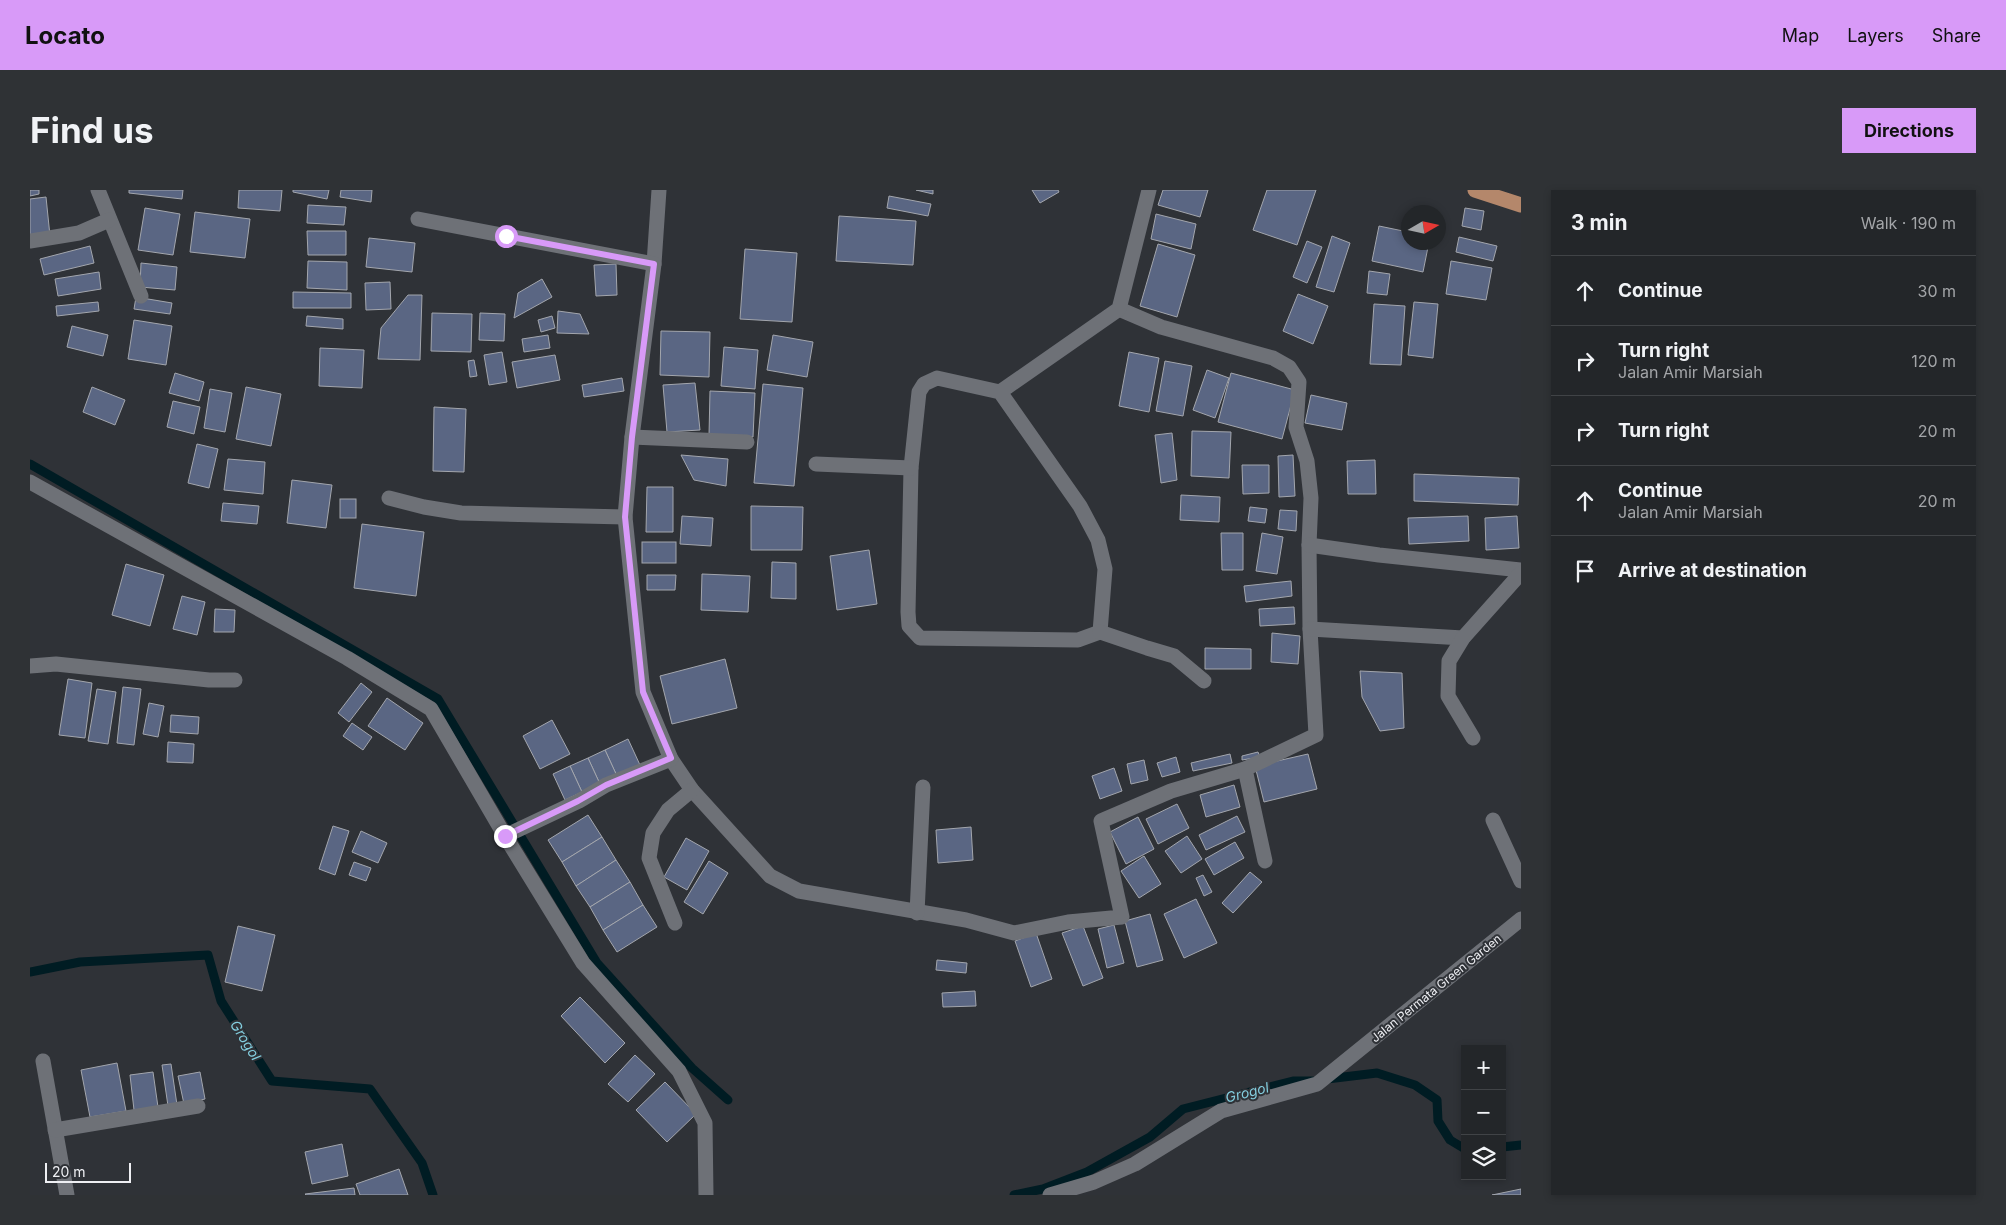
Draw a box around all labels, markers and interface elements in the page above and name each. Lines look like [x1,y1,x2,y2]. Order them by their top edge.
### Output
text: Locato [25,21,105,50]
text: Map [1782,25,1819,46]
text: Layers [1847,25,1904,46]
text: Share [1932,25,1981,46]
button: Directions [1842,108,1976,153]
text: Find us [30,109,154,151]
north arrow [1401,205,1446,250]
text: 3 min [1571,210,1627,235]
text: Walk · 190 m [1861,213,1956,233]
route start [495,225,518,248]
icon: ahead [1571,277,1599,305]
text: Continue [1618,279,1703,302]
text: 30 m [1918,281,1956,301]
text: Turn right [1618,339,1709,362]
icon: right [1571,347,1599,375]
text: 120 m [1911,351,1956,371]
text: Jalan Amir Marsiah [1618,362,1763,382]
icon: right [1571,417,1599,445]
text: Turn right [1618,419,1709,442]
text: 20 m [1918,421,1956,441]
text: Continue [1618,479,1703,502]
icon: ahead [1571,487,1599,515]
text: 20 m [1918,491,1956,511]
text: Jalan Amir Marsiah [1618,502,1763,522]
icon: arrive [1571,557,1599,585]
text: Arrive at destination [1618,559,1807,582]
route end [494,825,517,848]
street label: Jalan Permata Green Garden [1368,931,1504,1045]
water label: Grogol [227,1017,265,1064]
map controls [1461,1045,1506,1180]
button: + [1461,1045,1506,1090]
water label: Grogol [1223,1078,1271,1106]
button: − [1461,1090,1506,1135]
button: layers [1461,1135,1506,1180]
scale bar [45,1160,131,1183]
text: 20 m [52,1163,86,1180]

